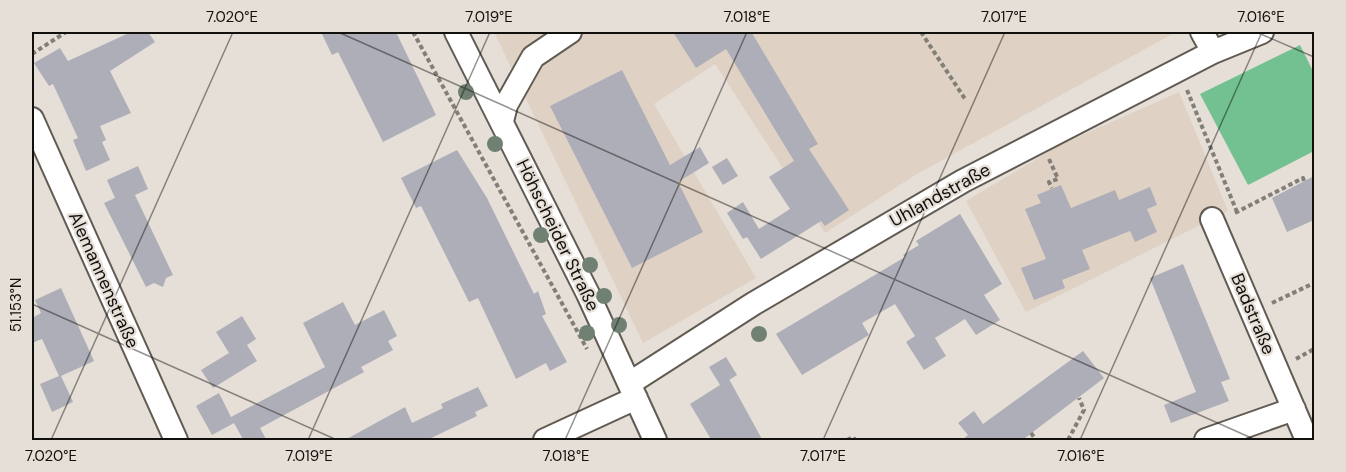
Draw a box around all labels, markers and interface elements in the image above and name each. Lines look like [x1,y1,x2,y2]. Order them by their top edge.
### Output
text: 7.020°E [206,7,258,27]
text: 7.019°E [465,7,513,27]
text: 7.018°E [723,7,771,27]
text: 7.017°E [981,7,1027,27]
text: 7.016°E [1237,7,1285,27]
street label: Höhscheider Straße [511,155,605,315]
street label: Uhlandstraße [885,157,995,233]
street label: Alemannenstraße [63,208,145,352]
street label: Badstraße [1225,270,1281,358]
text: 51.153°N [6,278,26,332]
text: 7.020°E [25,446,77,466]
text: 7.019°E [285,446,333,466]
text: 7.018°E [542,446,590,466]
text: 7.017°E [800,446,846,466]
text: 7.016°E [1057,446,1105,466]

